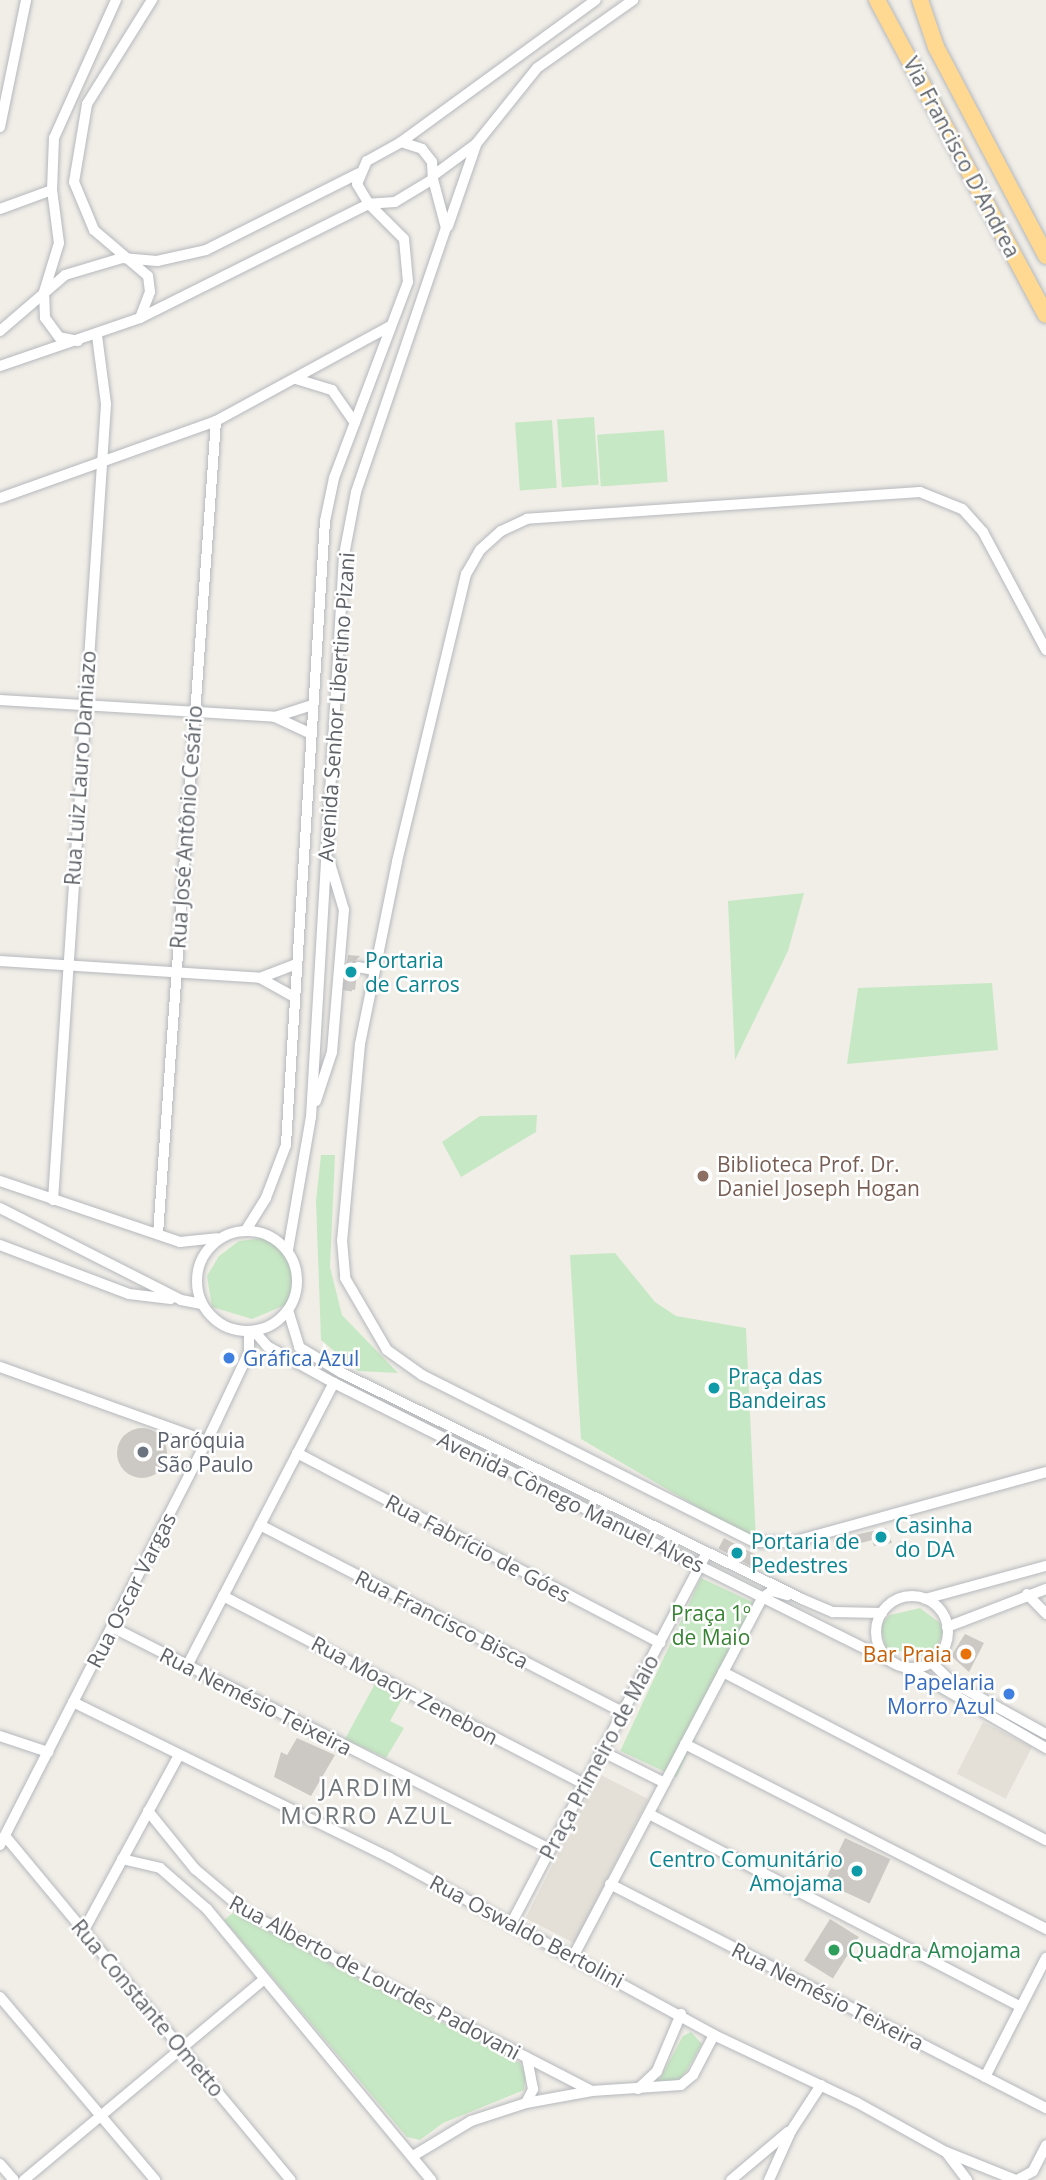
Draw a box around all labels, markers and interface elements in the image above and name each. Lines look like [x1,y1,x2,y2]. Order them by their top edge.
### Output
street label: Via Francisco D'Andrea [898,52,1026,262]
street label: Avenida Senhor Libertino Pizani [313,551,359,863]
street label: Rua Luiz Lauro Damiazo [59,650,101,886]
street label: Rua José Antônio Cesário [165,704,207,950]
place label: Portaria de Carros [365,947,460,997]
marker: Portaria de Carros [343,964,359,980]
place label: Biblioteca Prof. Dr. Daniel Joseph Hogan [717,1151,920,1201]
marker: Biblioteca Prof. Dr. Daniel Joseph Hogan [695,1168,711,1184]
place label: Gráfica Azul [243,1345,359,1371]
marker: Gráfica Azul [221,1350,237,1366]
place label: Praça das Bandeiras [728,1363,826,1413]
marker: Praça das Bandeiras [706,1380,722,1396]
street label: Avenida Cônego Manuel Alves [434,1426,708,1578]
place label: Paróquia São Paulo [157,1427,253,1477]
marker: Paróquia São Paulo [135,1444,151,1460]
street label: Rua Fabrício de Góes [381,1489,575,1607]
street label: Rua Oscar Vargas [81,1508,181,1672]
place label: Casinha do DA [895,1512,973,1562]
place label: Portaria de Pedestres [751,1528,860,1578]
marker: Casinha do DA [873,1529,889,1545]
marker: Portaria de Pedestres [729,1545,745,1561]
street label: Rua Francisco Bisca [351,1564,533,1674]
park label: Praça 1º de Maio [671,1600,751,1650]
street label: Rua Moacyr Zenebon [307,1630,503,1750]
place label: Bar Praia [863,1641,952,1667]
street label: Rua Nemésio Teixeira [156,1642,356,1760]
marker: Bar Praia [958,1646,974,1662]
street label: Praça Primeiro de Maio [534,1650,664,1864]
place label: Papelaria Morro Azul [887,1669,995,1719]
marker: Papelaria Morro Azul [1001,1686,1017,1702]
district label: JARDIM MORRO AZUL [281,1773,453,1829]
place label: Centro Comunitário Amojama [649,1846,843,1896]
marker: Centro Comunitário Amojama [849,1863,865,1879]
street label: Rua Oswaldo Bertolini [426,1869,628,1993]
street label: Rua Alberto de Lourdes Padovani [225,1889,525,2065]
street label: Rua Constante Ometto [66,1914,230,2102]
street label: Rua Nemésio Teixeira [728,1937,928,2055]
place label: Quadra Amojama [848,1937,1021,1963]
marker: Quadra Amojama [826,1942,842,1958]

